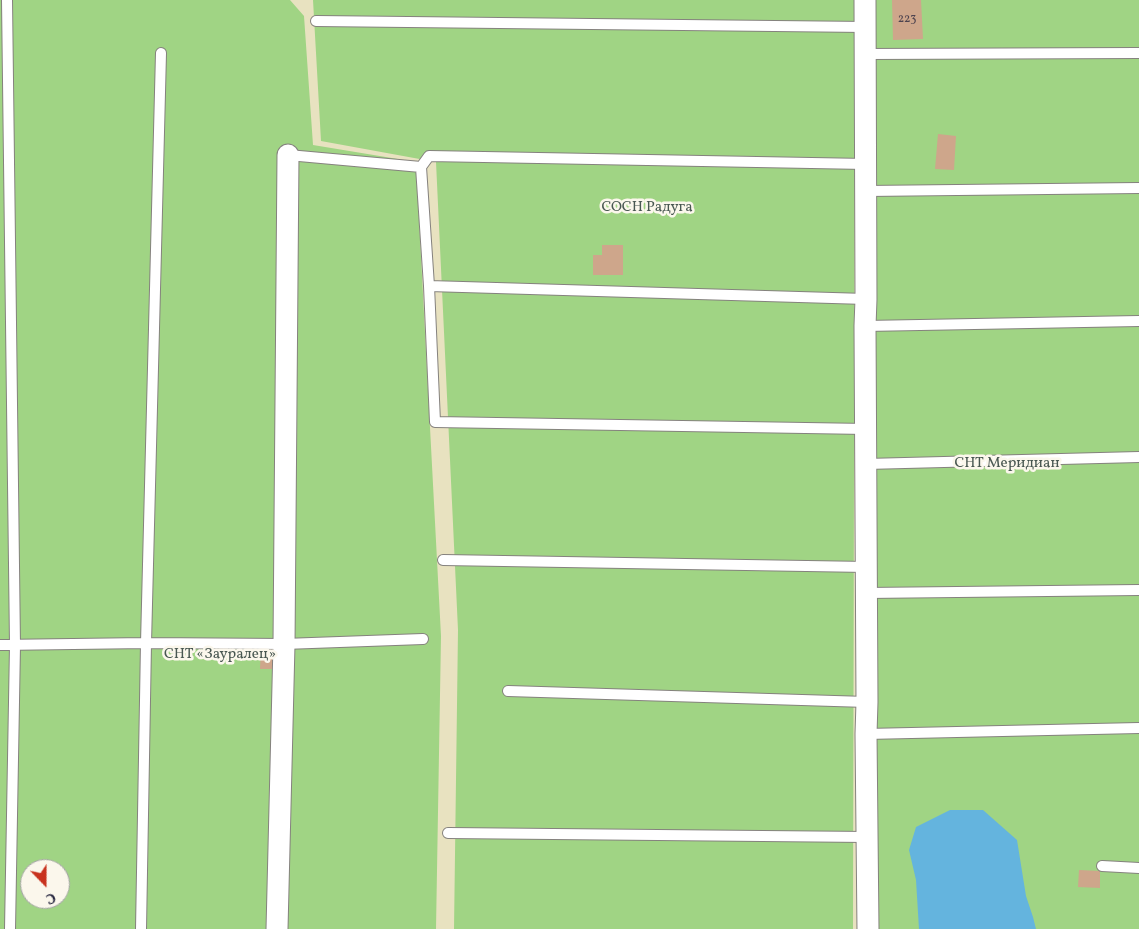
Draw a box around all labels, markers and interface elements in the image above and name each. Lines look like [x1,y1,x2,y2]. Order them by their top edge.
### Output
house number: 223 [898,13,916,27]
park label: СОСН Радуга [601,199,693,217]
park label: СНТ Меридиан [954,455,1060,473]
park label: СНТ «Зауралец» [164,646,276,664]
north arrow [20,859,70,909]
text: С [43,887,58,908]

